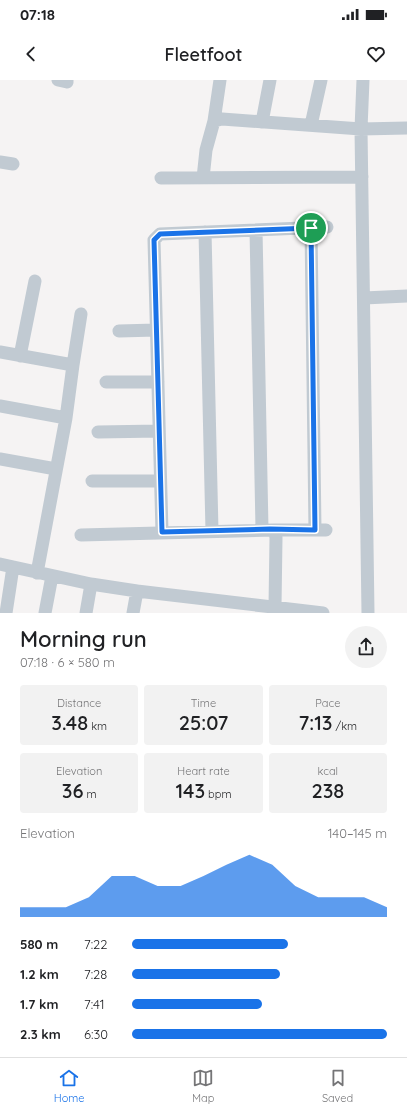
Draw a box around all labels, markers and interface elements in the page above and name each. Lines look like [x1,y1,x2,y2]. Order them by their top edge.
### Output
text: 07:18 [20,5,55,24]
icon: back [20,43,42,65]
text: Fleetfoot [164,43,243,66]
icon: heart [365,43,387,65]
pin [294,211,328,245]
icon: arrive [300,217,322,239]
text: Morning run [20,625,147,653]
button: share [345,626,387,668]
text: 07:18 · 6 × 580 m [20,654,115,670]
text: Distance [57,696,101,710]
text: Time [191,696,216,710]
text: Pace [315,696,340,710]
text: 3.48 [51,710,88,735]
text: 25:07 [179,710,228,735]
text: 7:13 [299,710,332,735]
text: km [88,719,107,733]
text: /km [332,719,357,733]
text: Elevation [56,764,102,778]
text: Heart rate [177,764,230,778]
text: kcal [318,764,338,778]
text: 36 [62,778,83,803]
text: 143 [176,778,205,803]
text: 238 [311,778,344,803]
text: m [83,787,97,801]
text: bpm [205,787,231,801]
text: Elevation [20,825,75,841]
text: 140–145 m [328,825,387,841]
text: 580 m [20,936,58,952]
text: 7:22 [84,936,108,952]
text: 1.2 km [20,966,59,982]
text: 7:28 [84,966,107,982]
text: 1.7 km [20,996,58,1012]
text: 7:41 [84,996,105,1012]
text: 2.3 km [20,1026,61,1042]
text: 6:30 [84,1026,108,1042]
tab: Home [54,1067,85,1105]
tab: Map [192,1067,214,1105]
tab: Saved [322,1067,353,1105]

